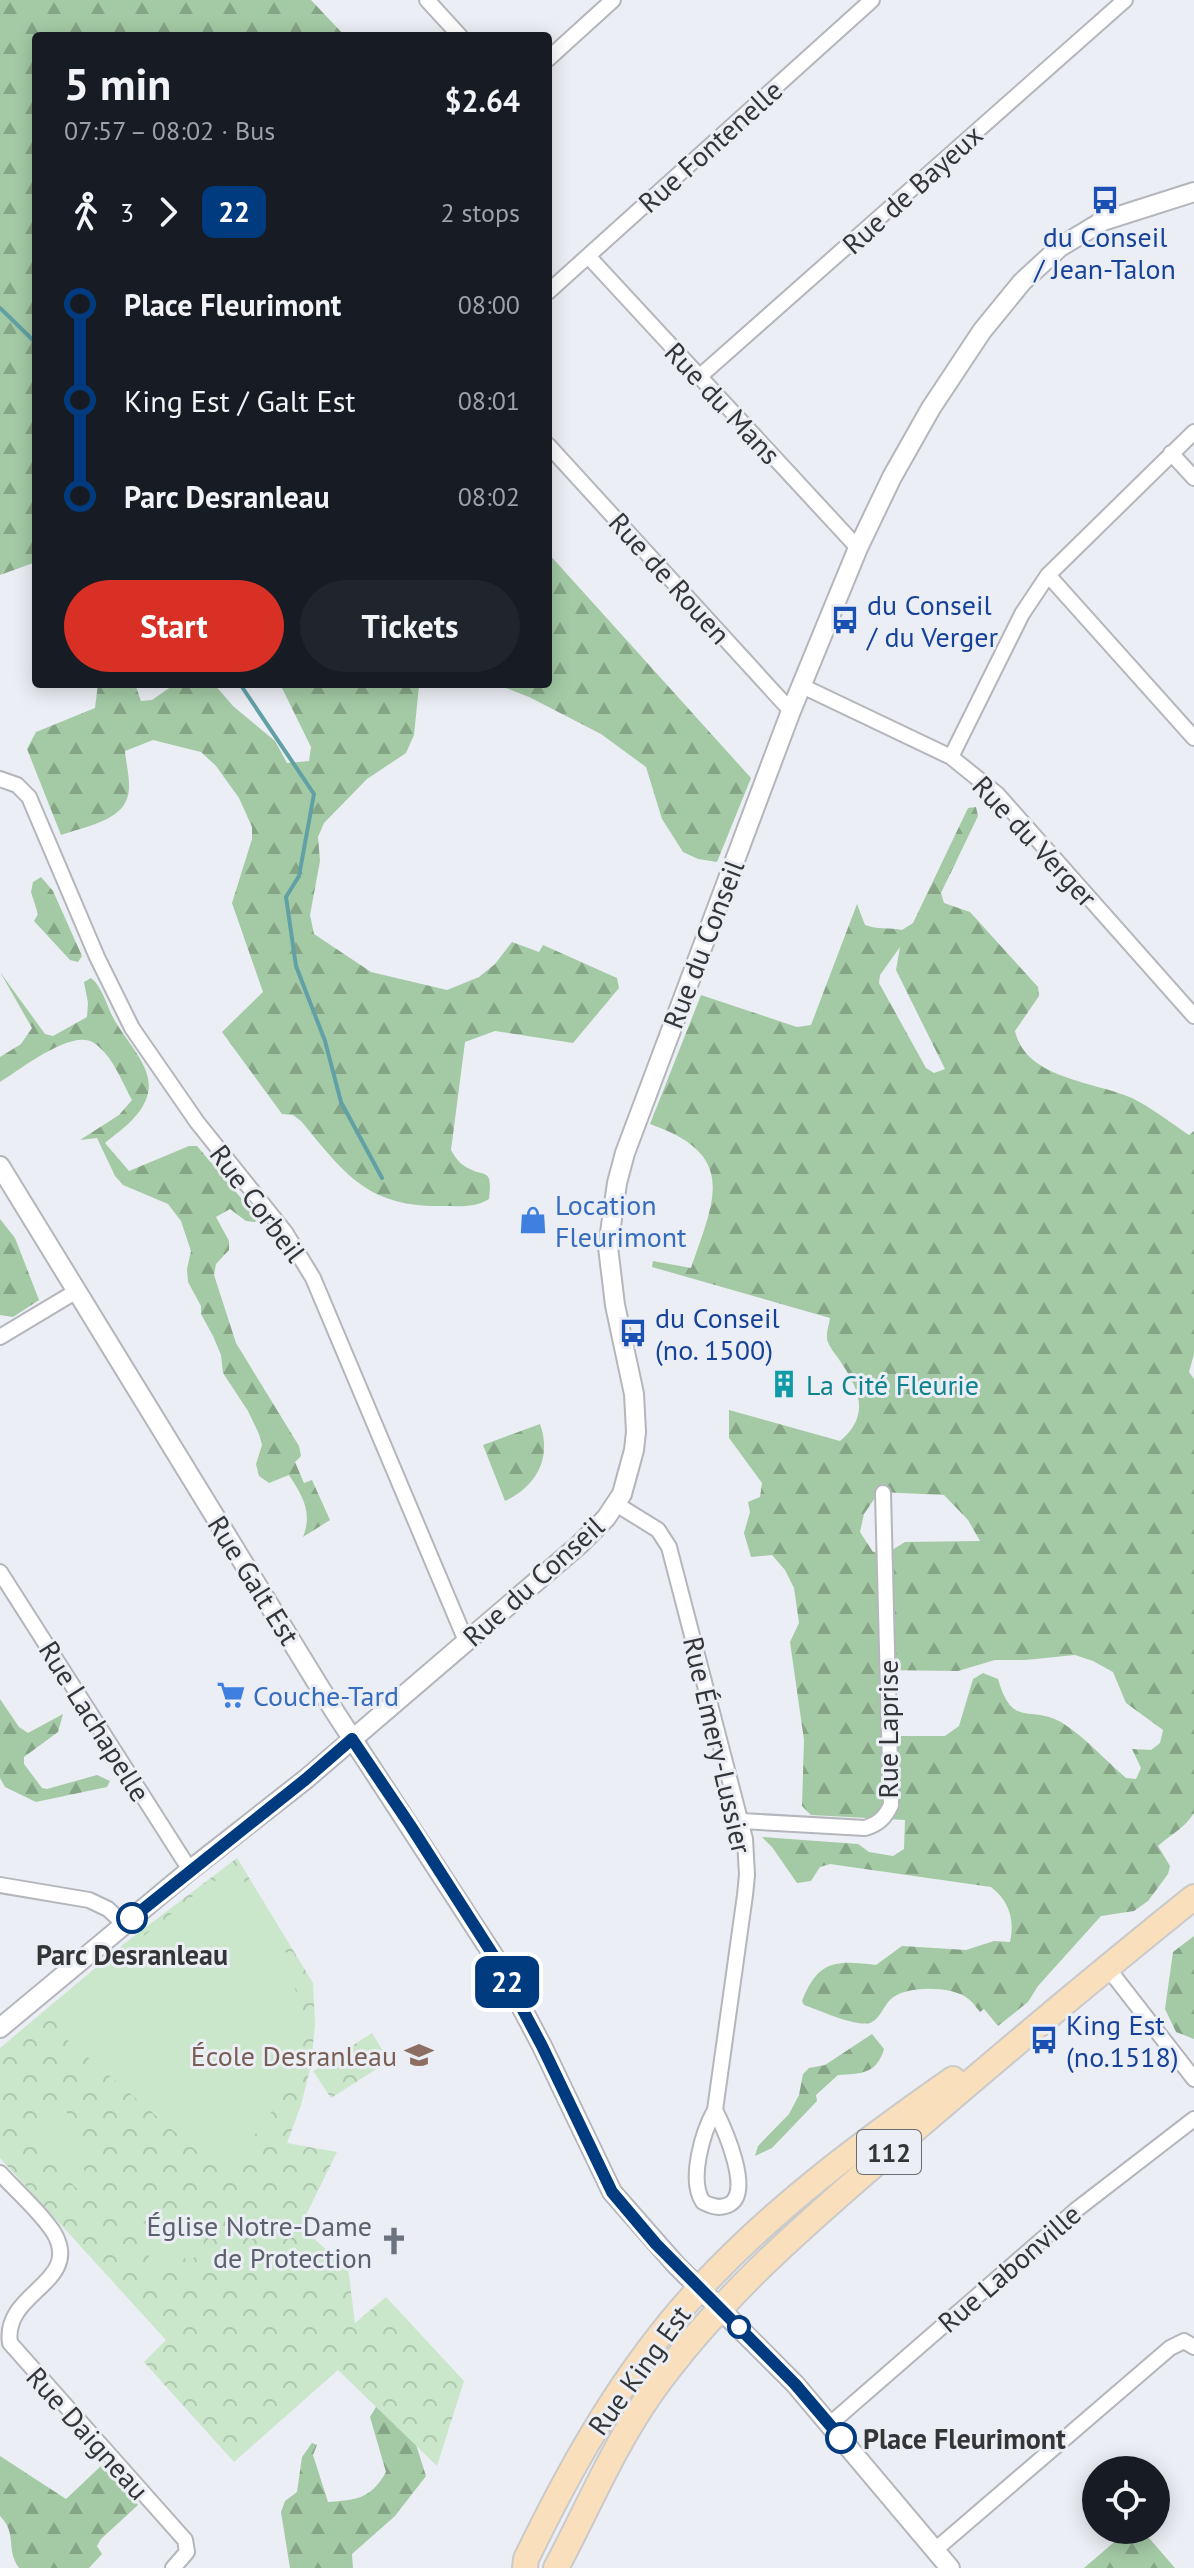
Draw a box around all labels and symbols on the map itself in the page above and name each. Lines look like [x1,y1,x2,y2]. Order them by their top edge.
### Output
street label: Rue Fontenelle [630,72,790,220]
street label: Rue de Bayeux [834,116,990,262]
bus stop icon: du Conseil / Jean-Talon [1090,185,1120,215]
place label: du Conseil / Jean-Talon [1032,218,1176,287]
street label: Rue du Mans [657,334,789,472]
street label: Rue de Rouen [601,504,739,652]
place label: du Conseil / du Verger [865,586,998,655]
bus stop icon: du Conseil / du Verger [830,605,860,635]
street label: Rue du Verger [965,767,1106,915]
street label: Rue du Conseil [654,854,752,1034]
street label: Rue Corbeil [202,1137,314,1269]
place label: Location Fleurimont [555,1186,687,1255]
shop icon: Location Fleurimont [518,1205,548,1235]
place label: du Conseil (no. 1500) [655,1299,780,1368]
bus stop icon: du Conseil (no. 1500) [618,1318,648,1348]
place label: La Cité Fleurie [806,1366,979,1403]
building icon: La Cité Fleurie [769,1369,799,1399]
street label: Rue Galt Est [200,1508,309,1652]
street label: Rue du Conseil [455,1508,611,1654]
street label: Rue Émery-Lussier [675,1633,761,1858]
street label: Rue Lachapelle [31,1634,159,1808]
street label: Rue Laprise [869,1659,906,1799]
place label: Couche-Tard [253,1677,399,1714]
supermarket icon: Couche-Tard [216,1680,246,1710]
marker: Parc Desranleau [117,1903,147,1933]
place label: Parc Desranleau [36,1936,228,1973]
line badge: 22 [471,1956,543,2008]
place label: King Est (no.1518) [1066,2006,1179,2075]
bus stop icon: King Est (no.1518) [1029,2025,1059,2055]
place label: École Desranleau [191,2037,397,2074]
school or university icon: École Desranleau [404,2040,434,2070]
road number: 112 [857,2130,921,2174]
street label: Rue Labonville [930,2196,1088,2340]
place label: Église Notre-Dame de Protection [146,2207,372,2276]
church icon: Église Notre-Dame de Protection [379,2226,409,2256]
street label: Rue King Est [579,2297,699,2442]
unlabelled marker [728,2316,750,2338]
street label: Rue Daigneau [19,2359,157,2507]
place label: Place Fleurimont [863,2420,1066,2457]
marker: Place Fleurimont [826,2423,856,2453]

